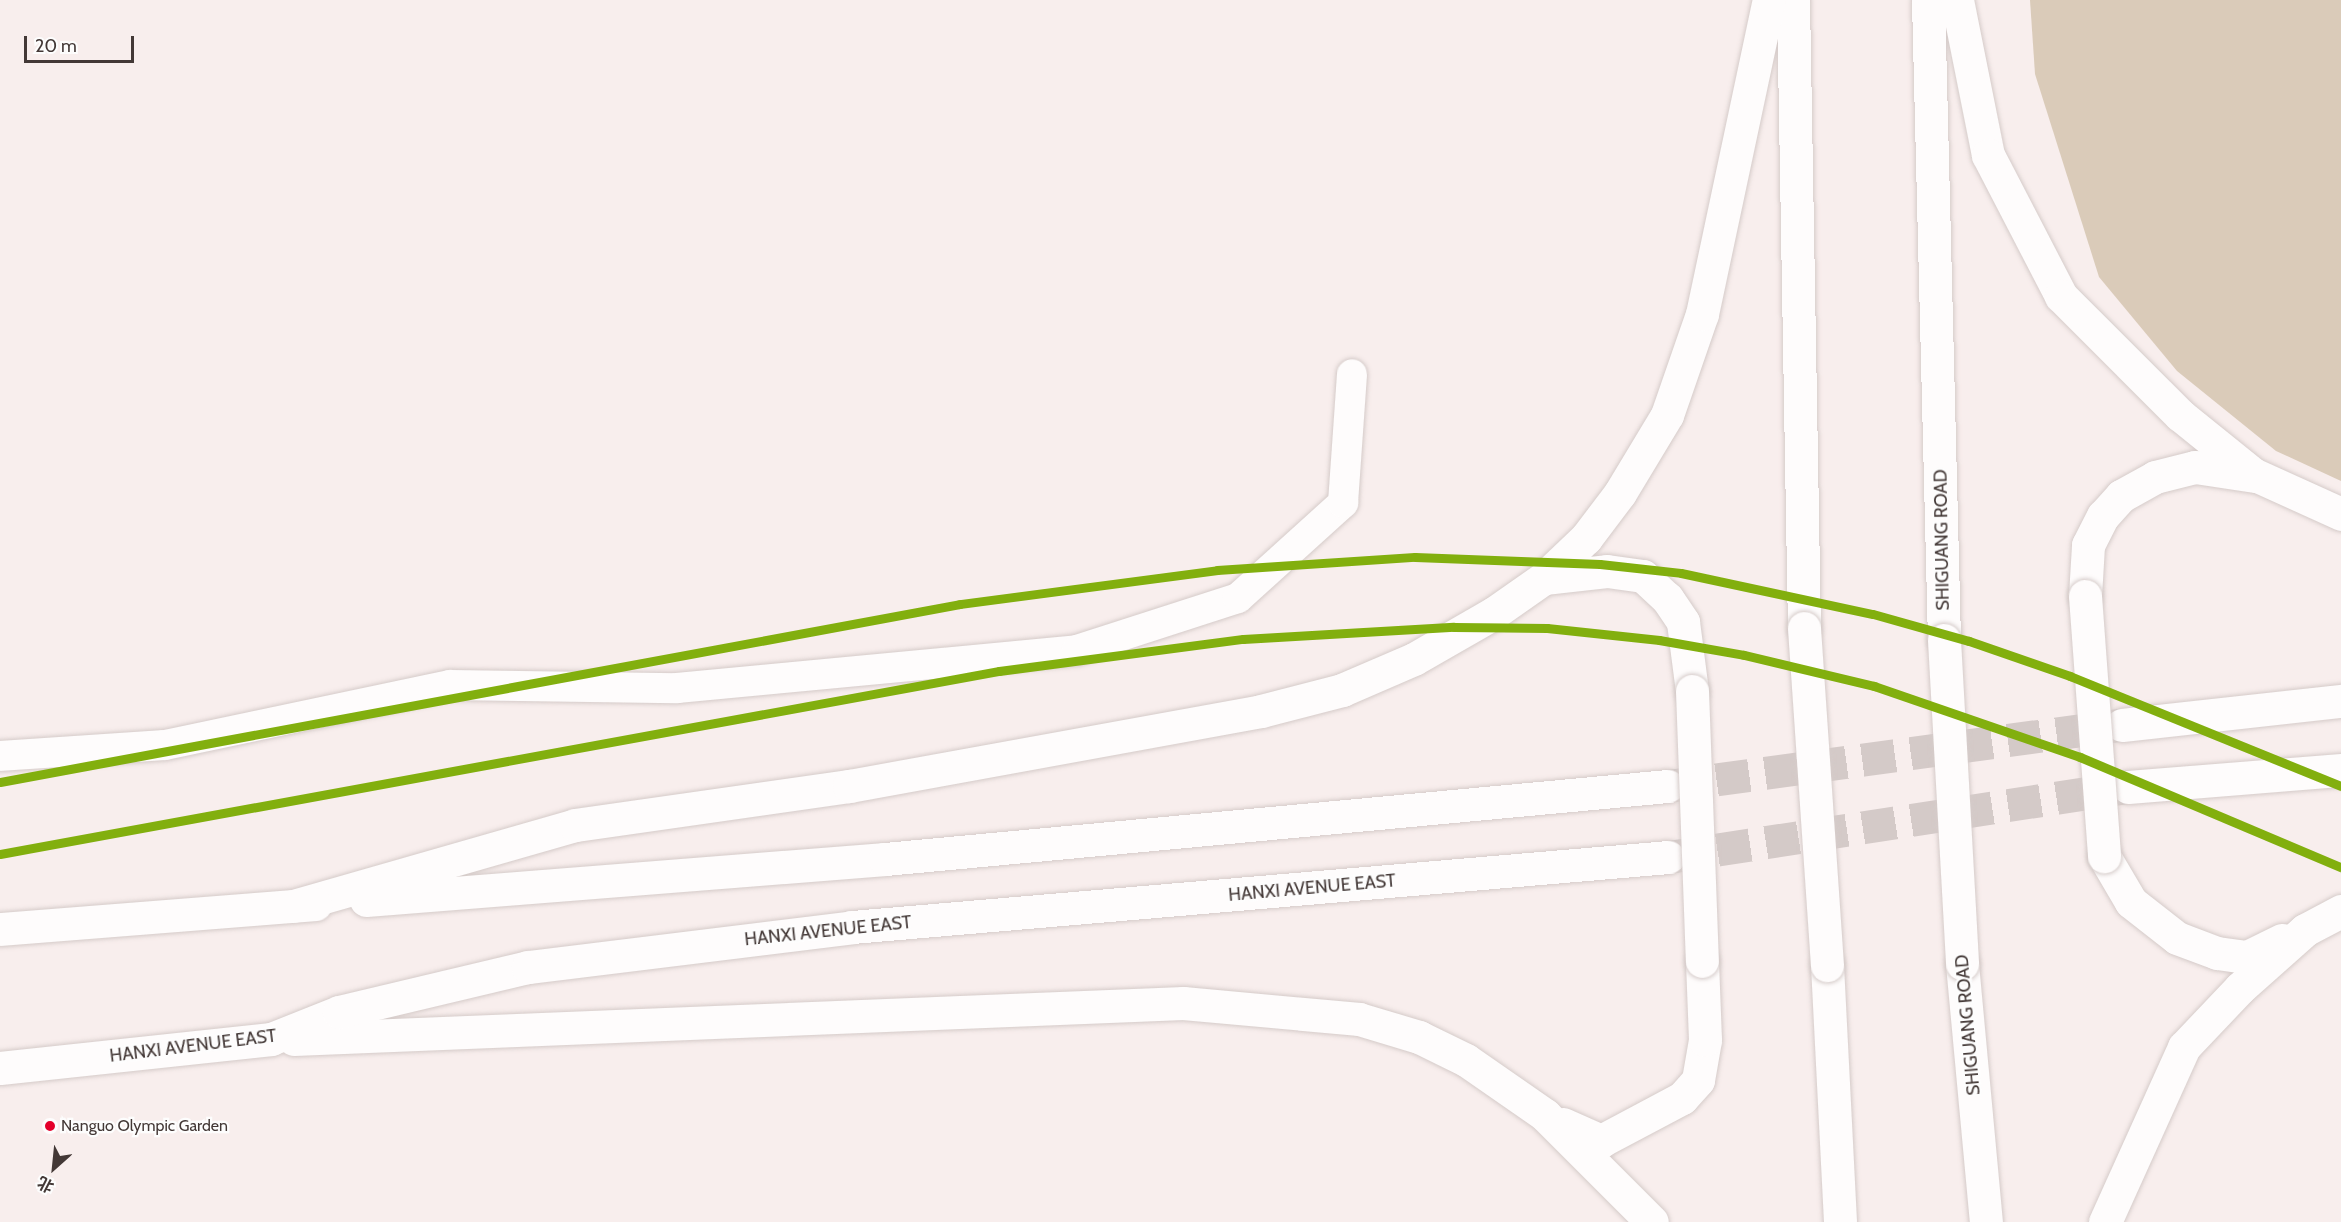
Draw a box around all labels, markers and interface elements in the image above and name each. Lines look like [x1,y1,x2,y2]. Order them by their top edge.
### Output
scale bar [27,24,136,62]
text: 20 m [35,35,77,57]
street label: SHIGUANG ROAD [1930,469,1954,611]
street label: HANXI AVENUE EAST [1227,870,1397,906]
street label: HANXI AVENUE EAST [743,911,913,951]
street label: SHIGUANG ROAD [1951,954,1985,1096]
street label: HANXI AVENUE EAST [108,1025,278,1067]
place label: Nanguo Olympic Garden [61,1116,228,1136]
marker: Nanguo Olympic Garden [44,1120,56,1132]
north arrow [24,1138,84,1198]
text: 北 [34,1172,57,1197]

